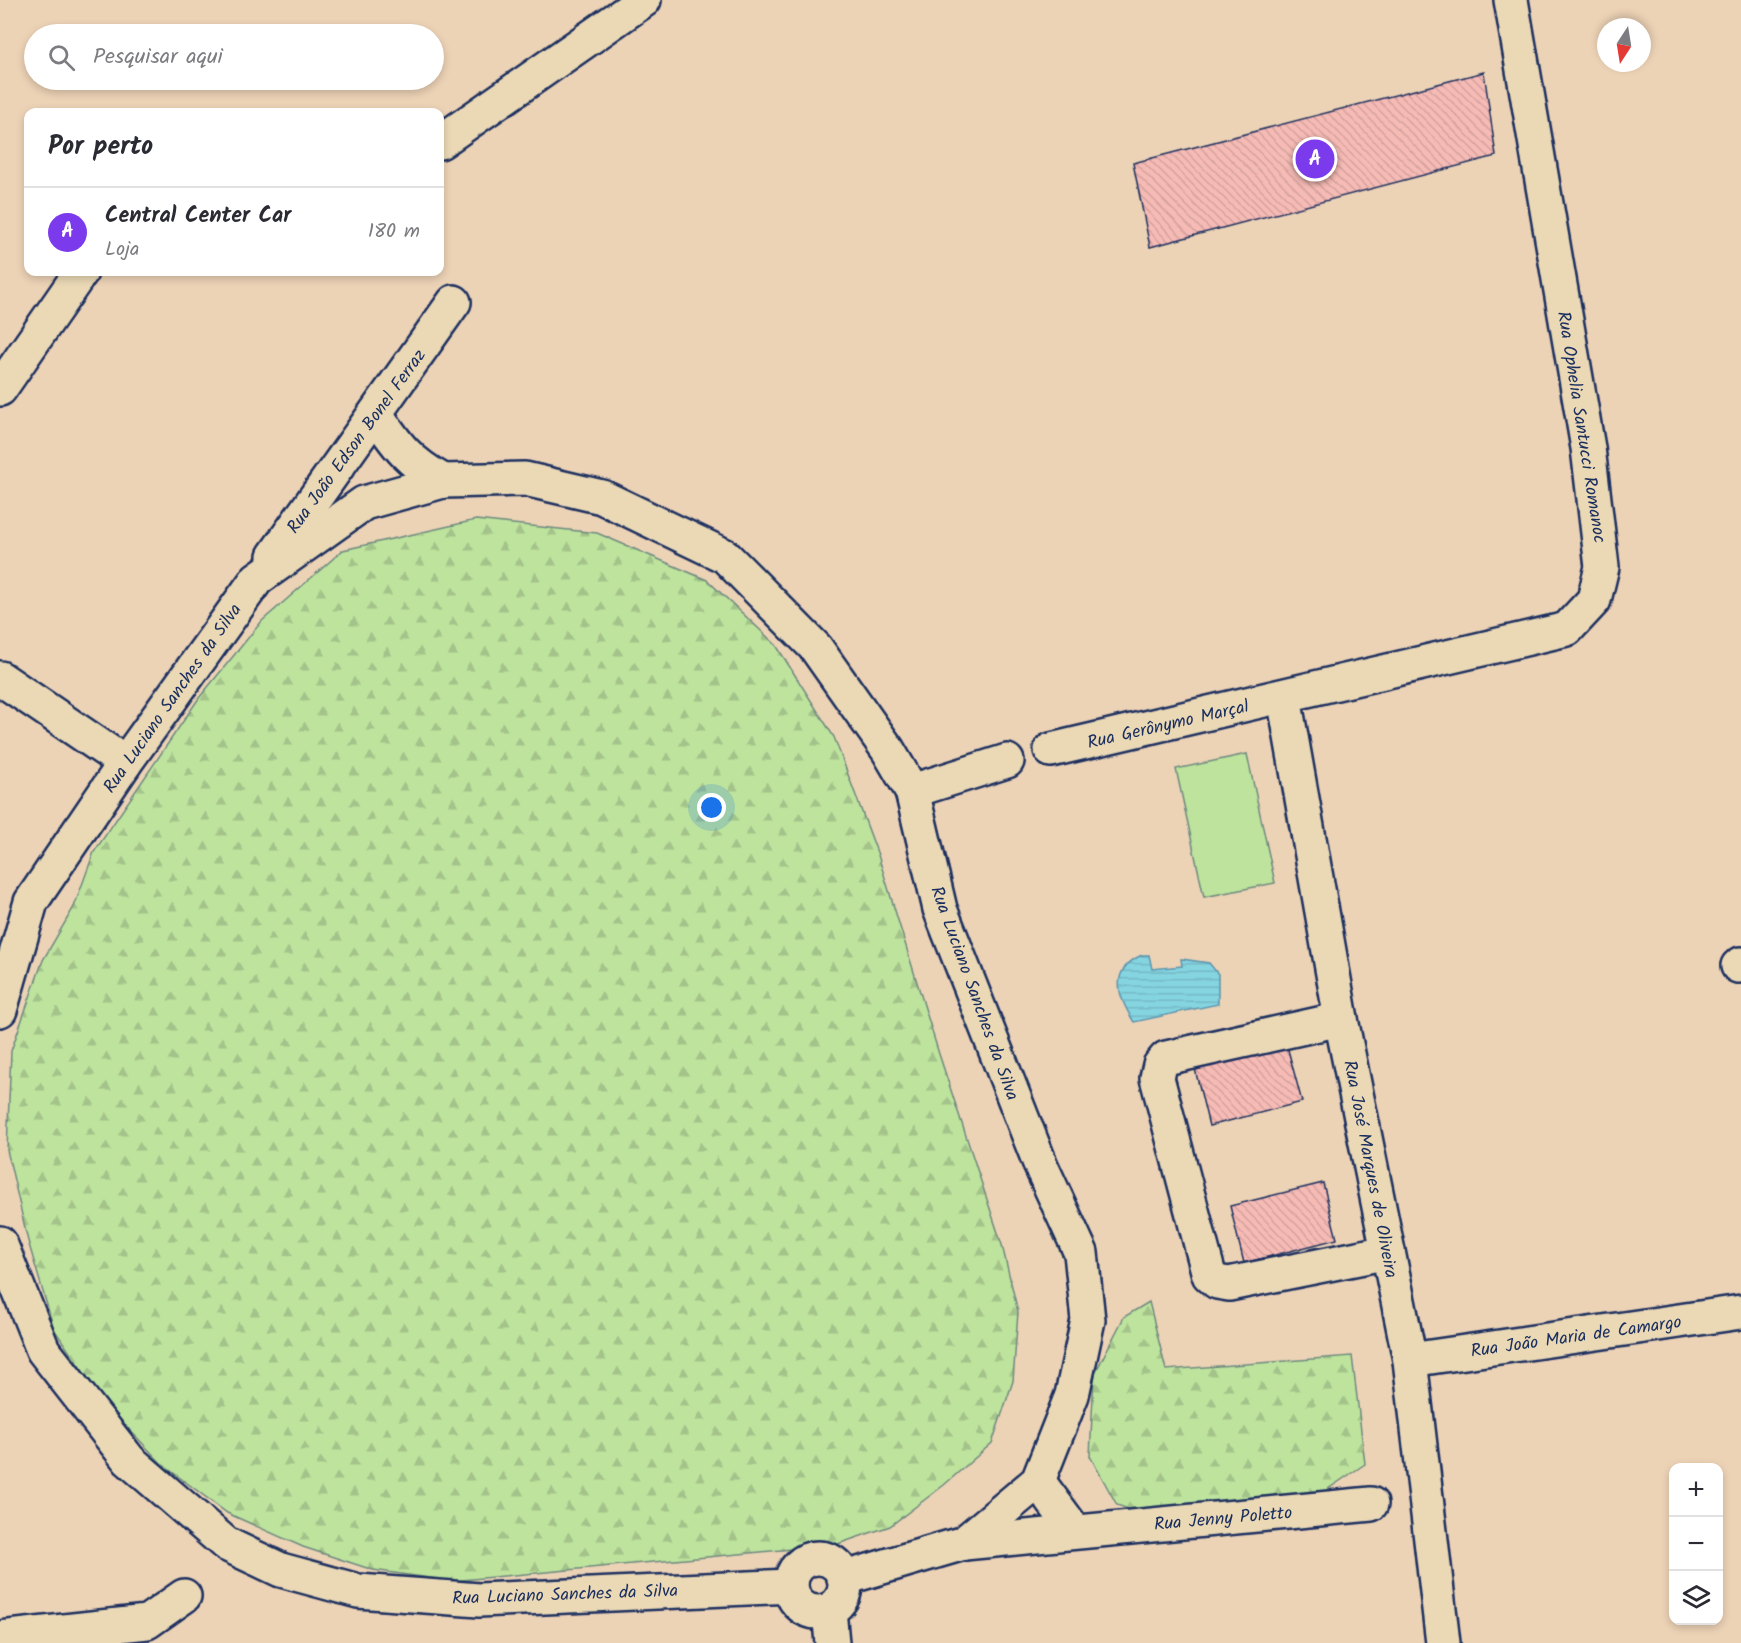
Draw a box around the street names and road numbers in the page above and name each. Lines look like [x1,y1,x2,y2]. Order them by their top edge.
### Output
street label: Rua Ophelia Santucci Romanoc [1548,309,1613,545]
street label: Rua João Edson Bonel Ferraz [280,343,434,540]
street label: Rua Luciano Sanches da Silva [96,598,250,800]
street label: Rua Gerônymo Marçal [1085,693,1253,758]
street label: Rua Luciano Sanches da Silva [921,882,1026,1105]
street label: Rua José Marques de Oliveira [1334,1058,1405,1281]
street label: Rua João Maria de Camargo [1469,1308,1684,1367]
street label: Rua Jenny Poletto [1153,1499,1293,1540]
street label: Rua Luciano Sanches da Silva [452,1577,679,1614]

